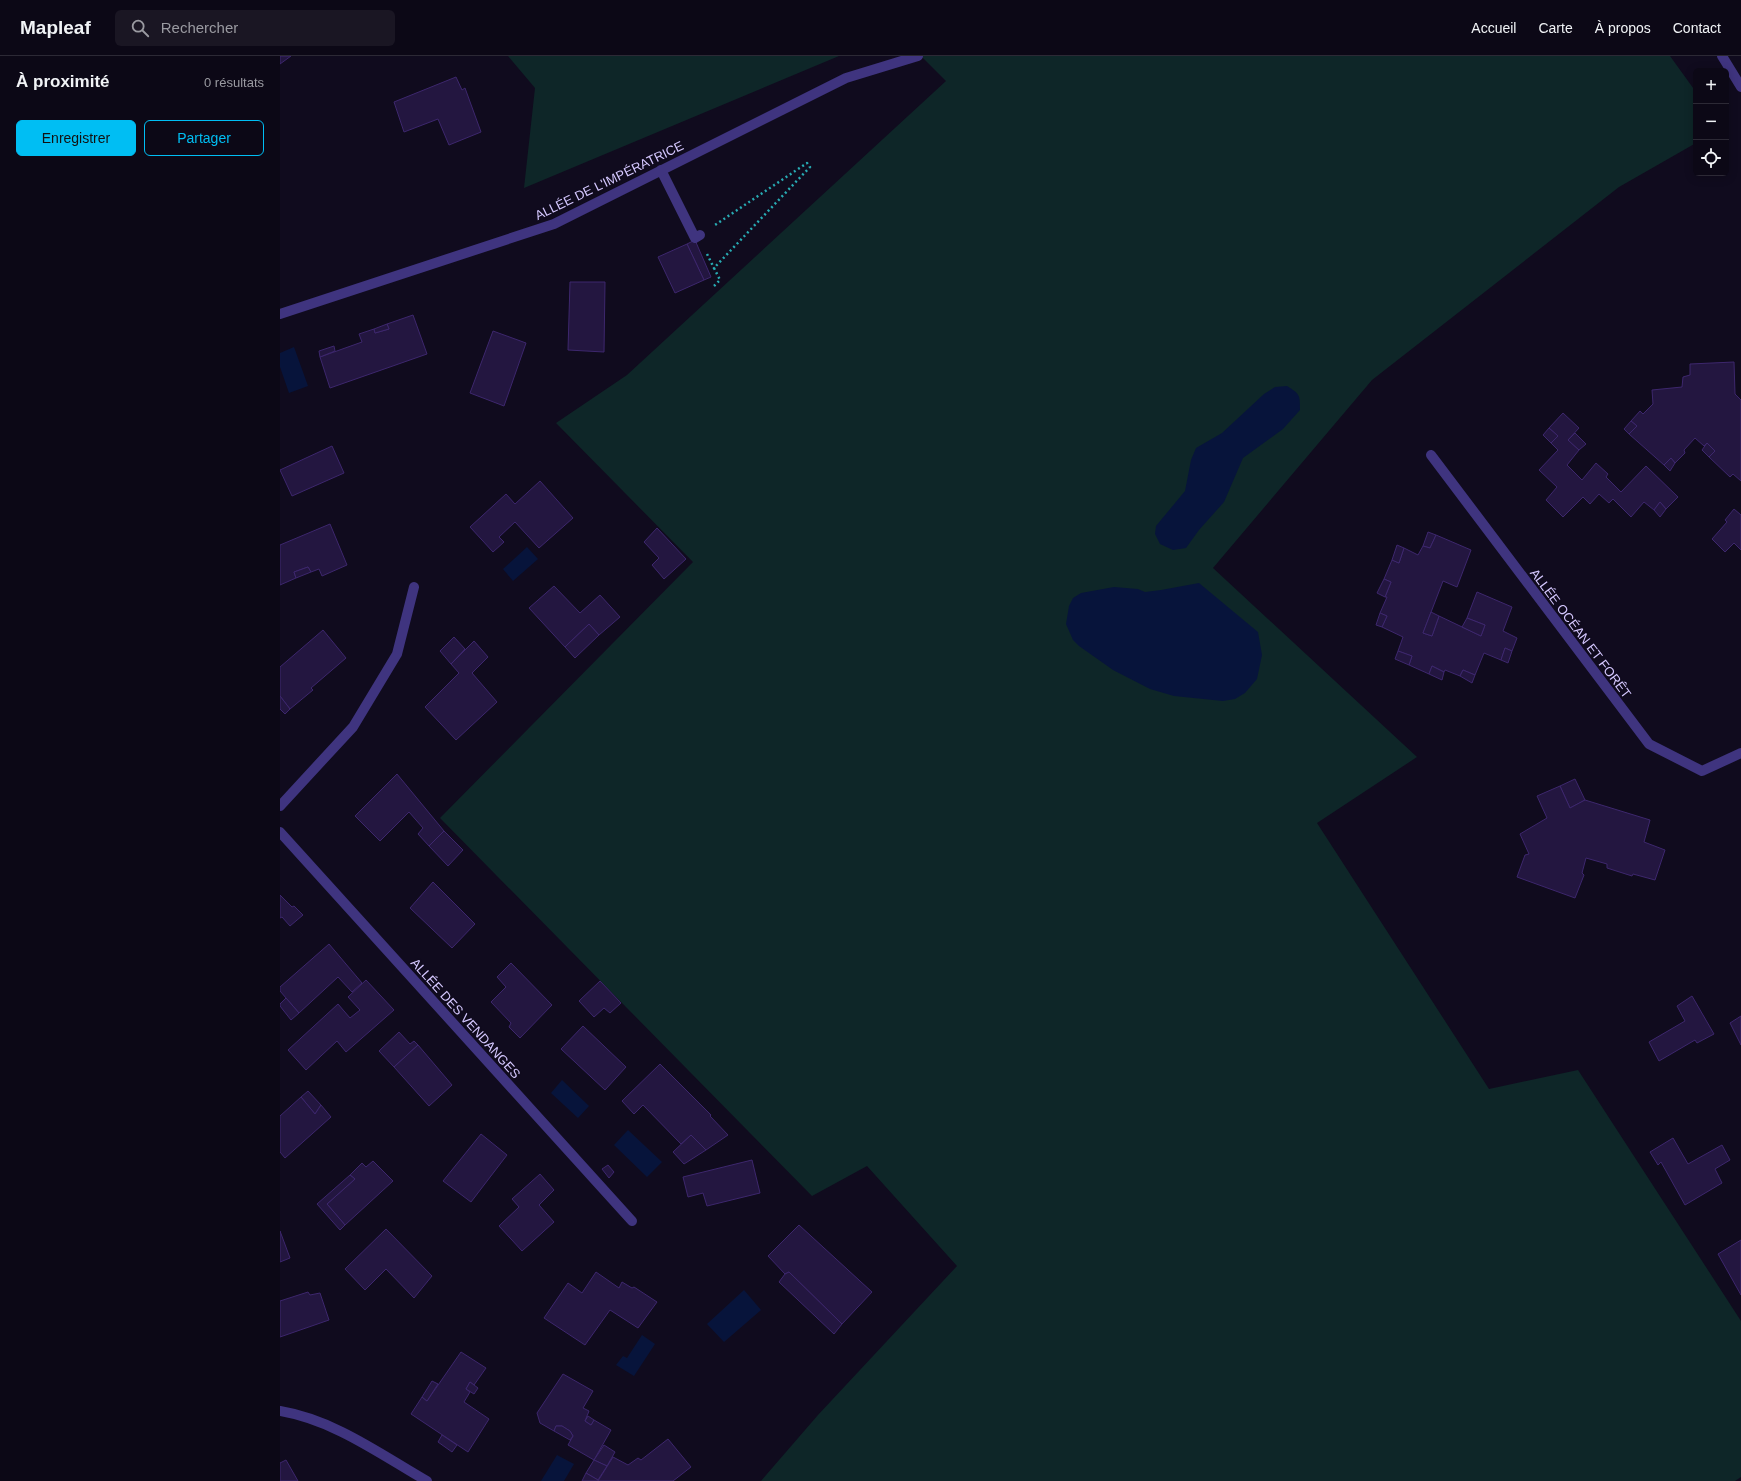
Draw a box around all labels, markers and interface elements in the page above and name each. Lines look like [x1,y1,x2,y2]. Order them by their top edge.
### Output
search box [115,10,395,46]
text: Mapleaf [20,17,91,38]
icon: search [129,17,151,39]
text: Rechercher [161,19,238,36]
text: Accueil [1471,20,1516,36]
text: Carte [1538,20,1573,36]
text: À propos [1595,20,1651,36]
text: Contact [1673,20,1721,36]
map controls [1693,68,1729,176]
button: + [1693,68,1729,104]
text: À proximité [16,72,110,91]
text: 0 résultats [204,75,264,90]
button: − [1693,104,1729,140]
button: Enregistrer [16,120,136,156]
button: Partager [144,120,264,156]
street label: ALLÉE DE L'IMPÉRATRICE [533,138,686,223]
button: locate [1693,140,1729,176]
street label: ALLÉE OCÉAN ET FORÊT [1527,566,1634,701]
street label: ALLÉE DES VENDANGES [408,955,524,1082]

